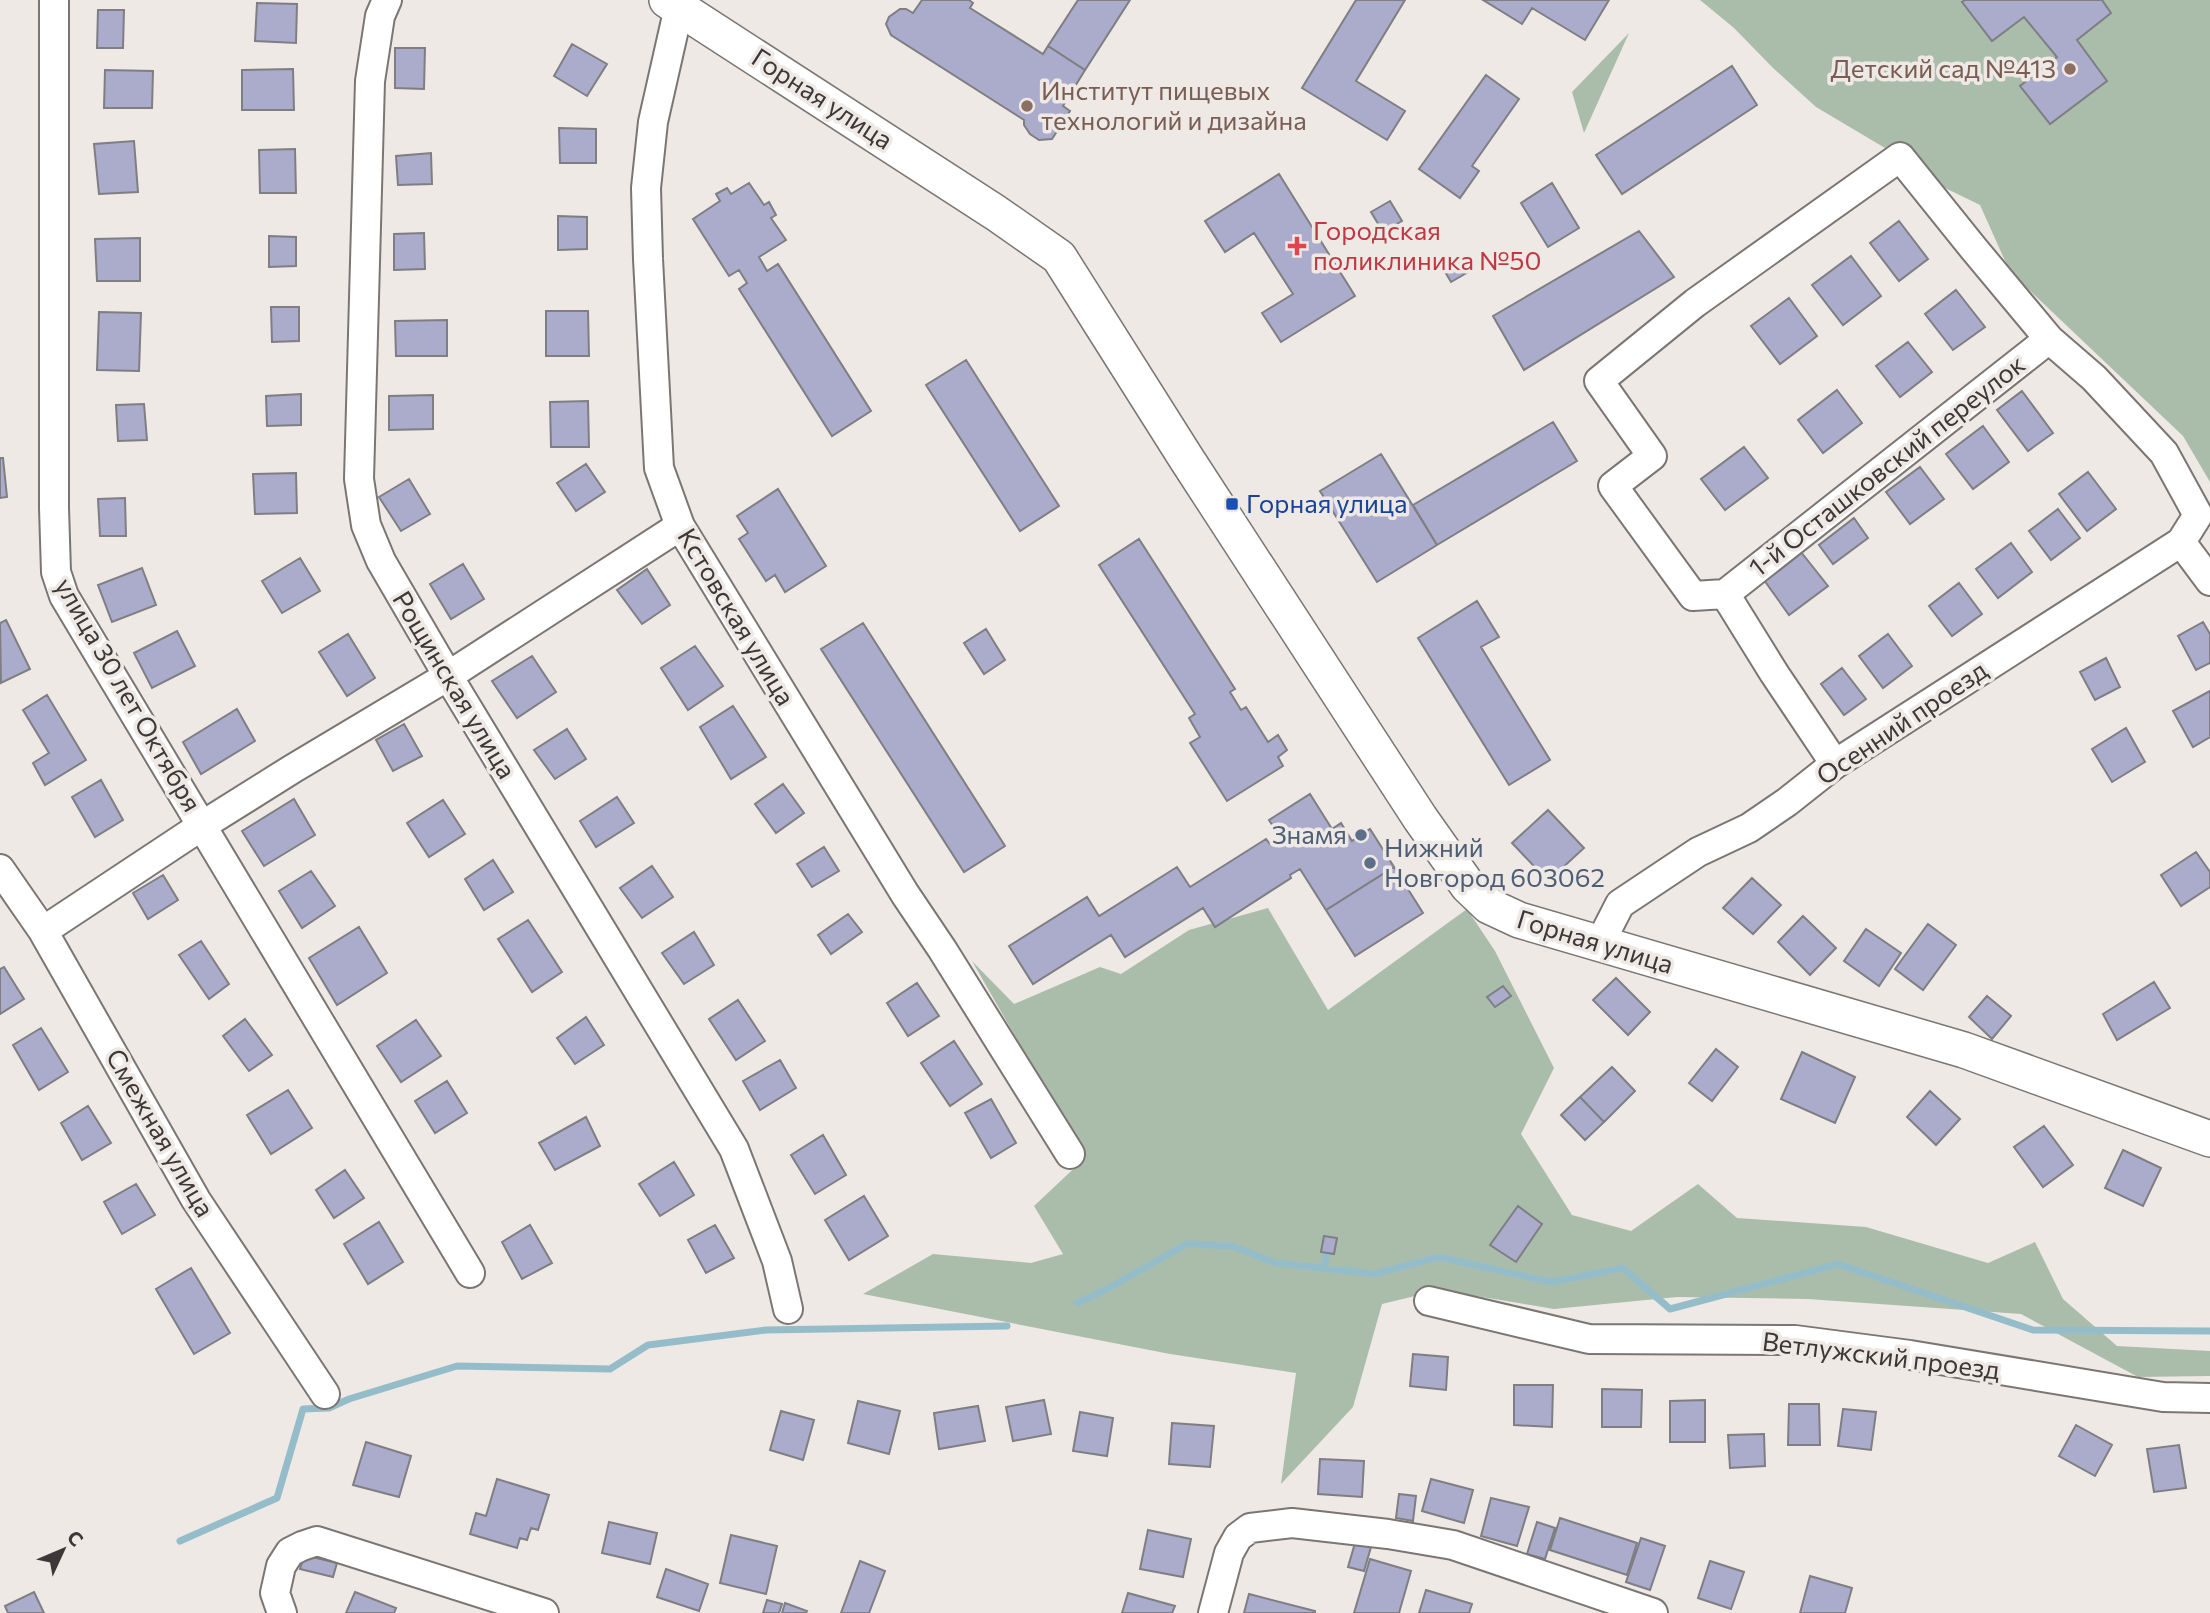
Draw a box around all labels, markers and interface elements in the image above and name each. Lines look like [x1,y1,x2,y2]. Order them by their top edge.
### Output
street label: Горная улица [747,41,899,155]
place label: Детский сад №413 [1831,52,2056,83]
marker: Детский сад №413 [2062,61,2078,77]
place label: Институт пищевых технологий и дизайна [1041,74,1307,135]
marker: Институт пищевых технологий и дизайна [1019,98,1035,114]
place label: Городская поликлиника №50 [1313,214,1541,275]
marker: Городская поликлиника №50 [1287,236,1307,256]
street label: 1-й Осташковский переулок [1742,347,2030,582]
place label: Горная улица [1246,487,1407,518]
marker: Горная улица [1224,496,1240,512]
street label: Кстовская улица [672,522,802,710]
street label: улица 30 лет Октября [50,572,209,817]
street label: Рощинская улица [387,585,523,784]
street label: Осенний проезд [1810,653,1992,790]
place label: Знамя [1272,818,1347,849]
marker: Знамя [1353,827,1369,843]
place label: Нижний Новгород 603062 [1384,831,1605,892]
marker: Нижний Новгород 603062 [1362,855,1378,871]
street label: Горная улица [1514,902,1677,979]
street label: Смежная улица [101,1043,222,1222]
street label: Ветлужский проезд [1761,1325,2002,1384]
north arrow [28,1515,98,1585]
text: С [63,1525,88,1551]

